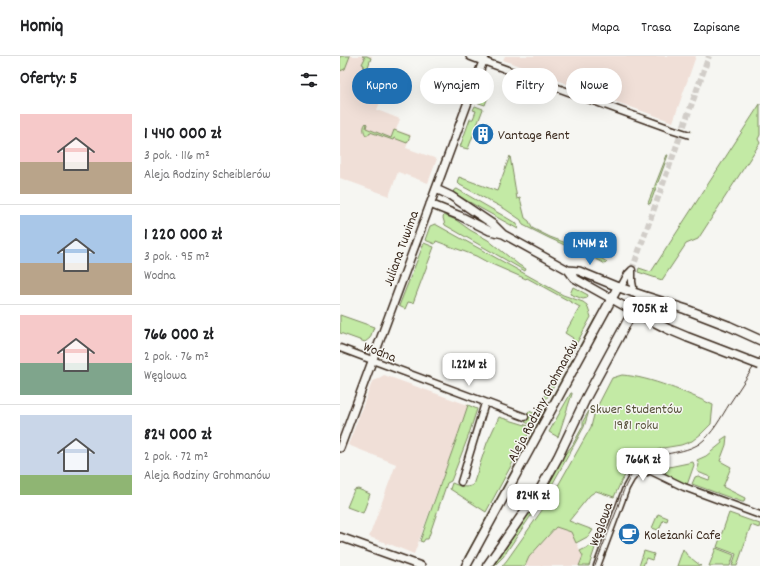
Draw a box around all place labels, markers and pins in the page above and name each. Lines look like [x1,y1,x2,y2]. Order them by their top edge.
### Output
building icon: Vantage Rent [470,121,496,147]
place label: Vantage Rent [498,126,570,146]
pin: 1.44M zł [549,232,631,266]
pin: 705K zł [613,297,687,331]
pin: 1.22M zł [428,353,510,387]
pin: 766K zł [606,448,680,482]
pin: 824K zł [496,484,570,518]
cafe icon: Koleżanki Cafe [616,521,642,547]
place label: Koleżanki Cafe [644,526,721,546]

